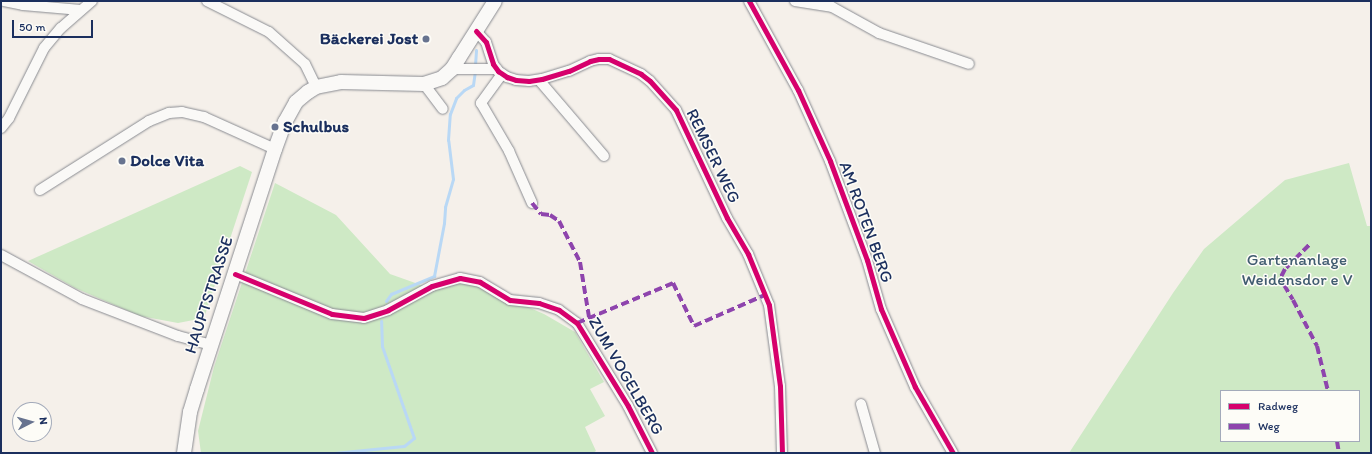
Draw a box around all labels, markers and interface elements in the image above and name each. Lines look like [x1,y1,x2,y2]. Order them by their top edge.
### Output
scale bar [14,12,95,38]
text: 50 m [19,20,45,34]
place label: Bäckerei Jost [320,29,418,49]
marker: Bäckerei Jost [421,34,431,44]
street label: REMSER WEG [681,106,745,206]
place label: Schulbus [283,117,349,137]
marker: Schulbus [270,122,280,132]
place label: Dolce Vita [130,151,204,171]
marker: Dolce Vita [117,156,127,166]
street label: AM ROTEN BERG [835,159,897,285]
street label: HAUPTSTRASSE [180,234,238,356]
park label: Gartenanlage Weidensdor e V [1242,250,1352,290]
street label: ZUM VOGELBERG [584,313,668,439]
legend [1220,390,1360,442]
text: Radweg [1258,399,1298,413]
north arrow [12,402,52,442]
text: N [37,416,50,425]
text: Weg [1258,419,1280,433]

